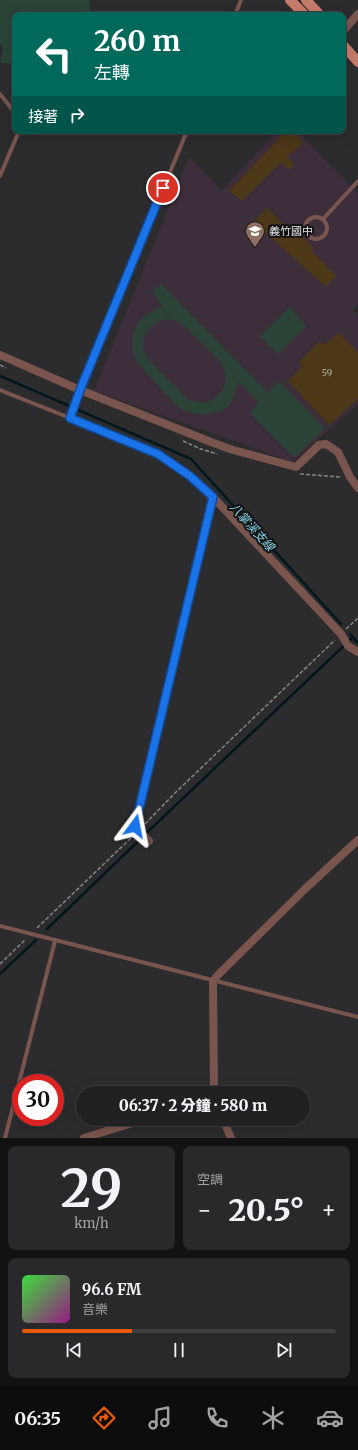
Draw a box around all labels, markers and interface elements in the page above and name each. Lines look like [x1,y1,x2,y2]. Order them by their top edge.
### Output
text: 260 m [94,23,180,59]
icon: left [28,28,80,80]
text: 左轉 [94,61,130,84]
icon: right [66,104,88,126]
text: 接著 [28,107,58,126]
pin [146,171,180,205]
icon: arrive [152,177,174,199]
school or university icon: 義竹國中 [244,220,266,248]
place label: 義竹國中 [269,224,313,238]
house number: 59 [322,367,332,378]
water label: 八掌溪支線 [227,499,279,555]
position arrow [114,805,156,847]
speed limit sign: 30 [12,1074,64,1126]
text: 06:37 · 2 分鐘 · 580 m [119,1096,267,1115]
text: 29 [61,1156,122,1221]
text: 空調 [197,1171,223,1188]
text: 20.5° [229,1191,304,1229]
text: − [197,1196,212,1224]
text: + [321,1196,336,1224]
text: km/h [74,1215,109,1232]
text: 96.6 FM [82,1280,141,1299]
text: 音樂 [82,1301,108,1318]
icon: previous [63,1339,85,1361]
icon: pause [168,1339,190,1361]
icon: next [273,1339,295,1361]
icon: directions [90,1404,118,1432]
icon: music [146,1404,174,1432]
icon: phone [203,1404,231,1432]
icon: climate [259,1404,287,1432]
icon: car [316,1404,344,1432]
text: 06:35 [14,1407,61,1430]

